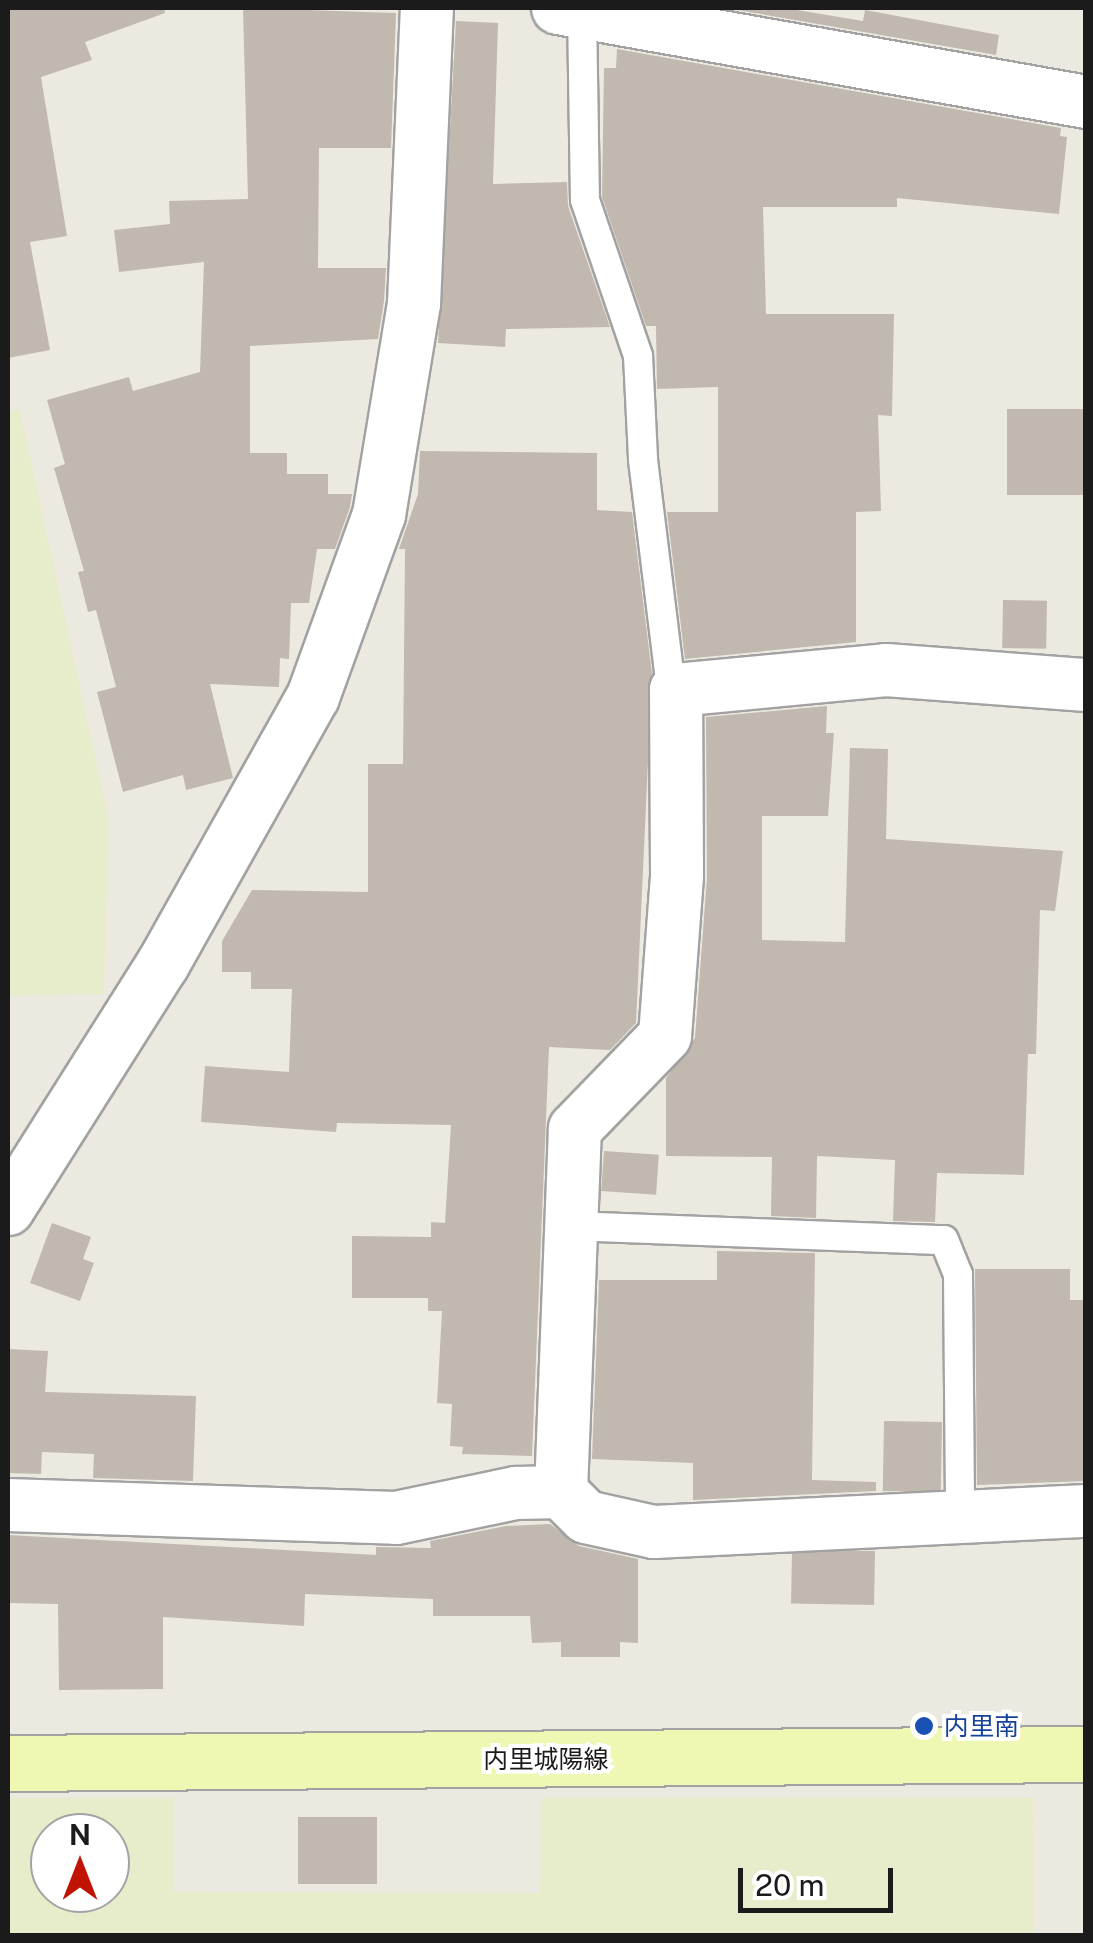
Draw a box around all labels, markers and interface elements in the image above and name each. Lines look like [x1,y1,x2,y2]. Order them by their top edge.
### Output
place label: 内里南 [944,1711,1019,1741]
marker: 内里南 [913,1715,935,1737]
street label: 内里城陽線 [484,1744,608,1774]
north arrow [30,1813,130,1913]
text: N [69,1818,91,1851]
scale bar [743,1848,898,1910]
text: 20 m [755,1867,824,1903]

